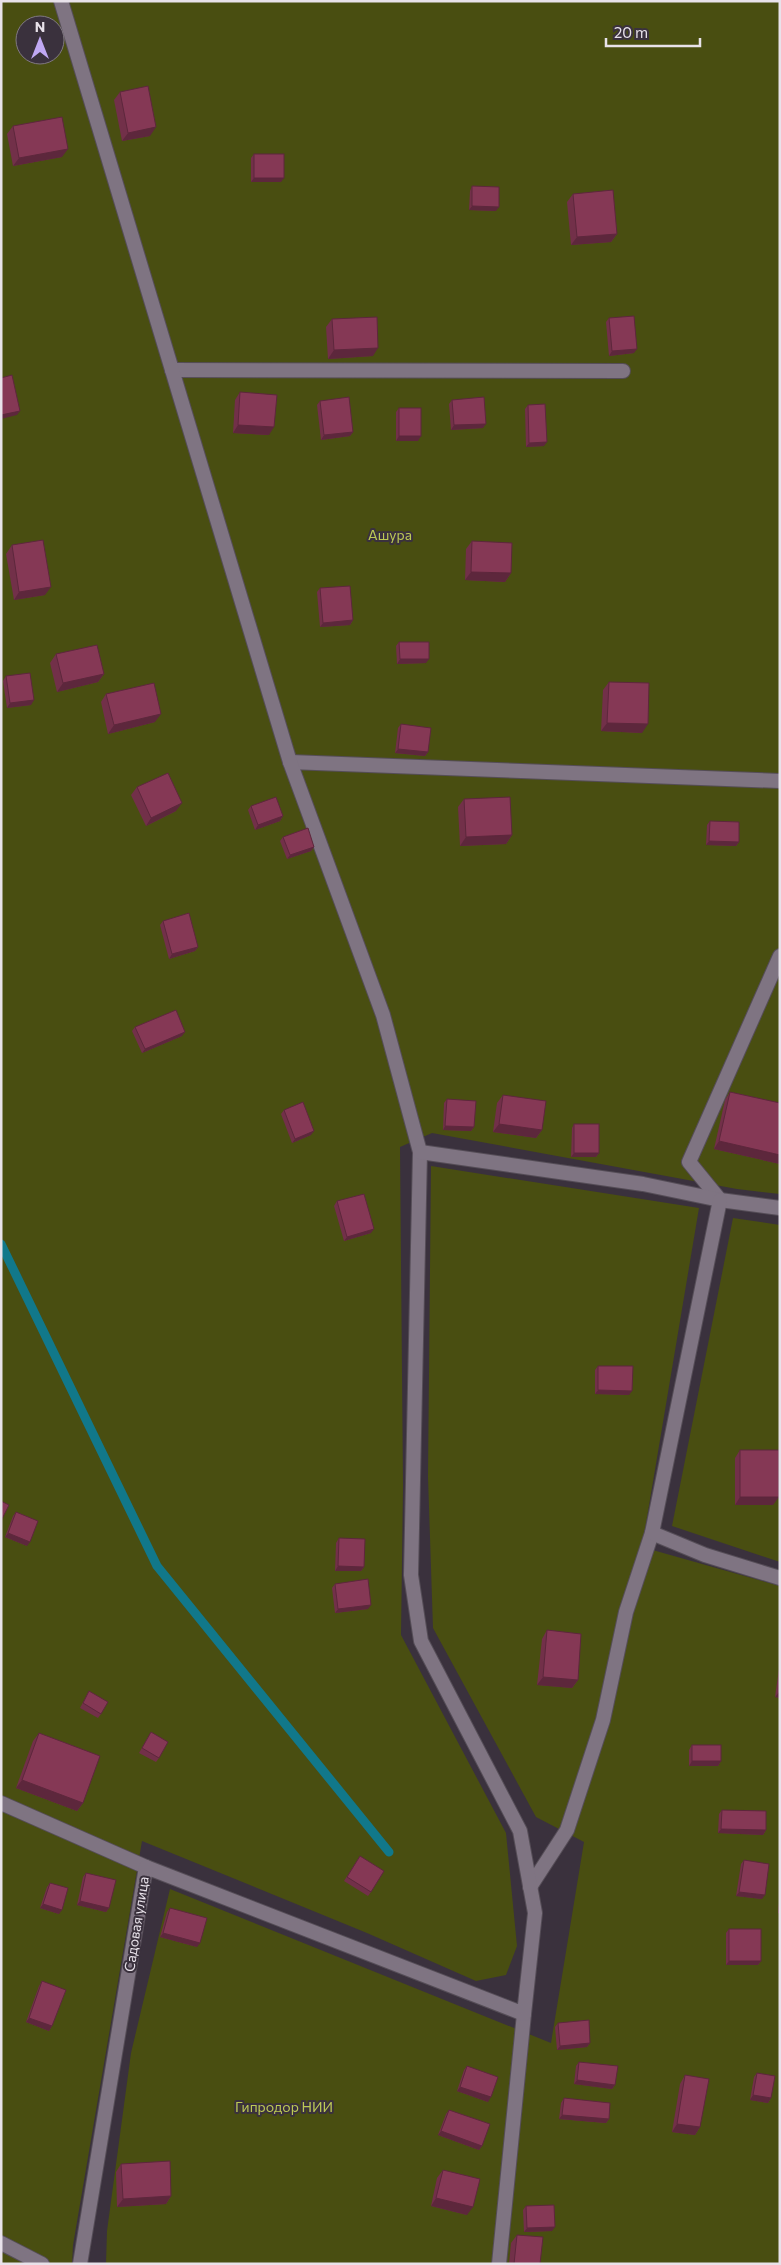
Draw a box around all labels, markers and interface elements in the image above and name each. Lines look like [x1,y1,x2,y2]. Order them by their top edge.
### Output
north arrow [15,15,65,65]
scale bar [606,15,700,47]
text: N [35,18,45,35]
text: 20 m [614,23,648,41]
park label: Ашура [368,526,412,543]
street label: Садовая улица [120,1875,152,1973]
park label: Гипродор НИИ [235,2098,333,2115]

